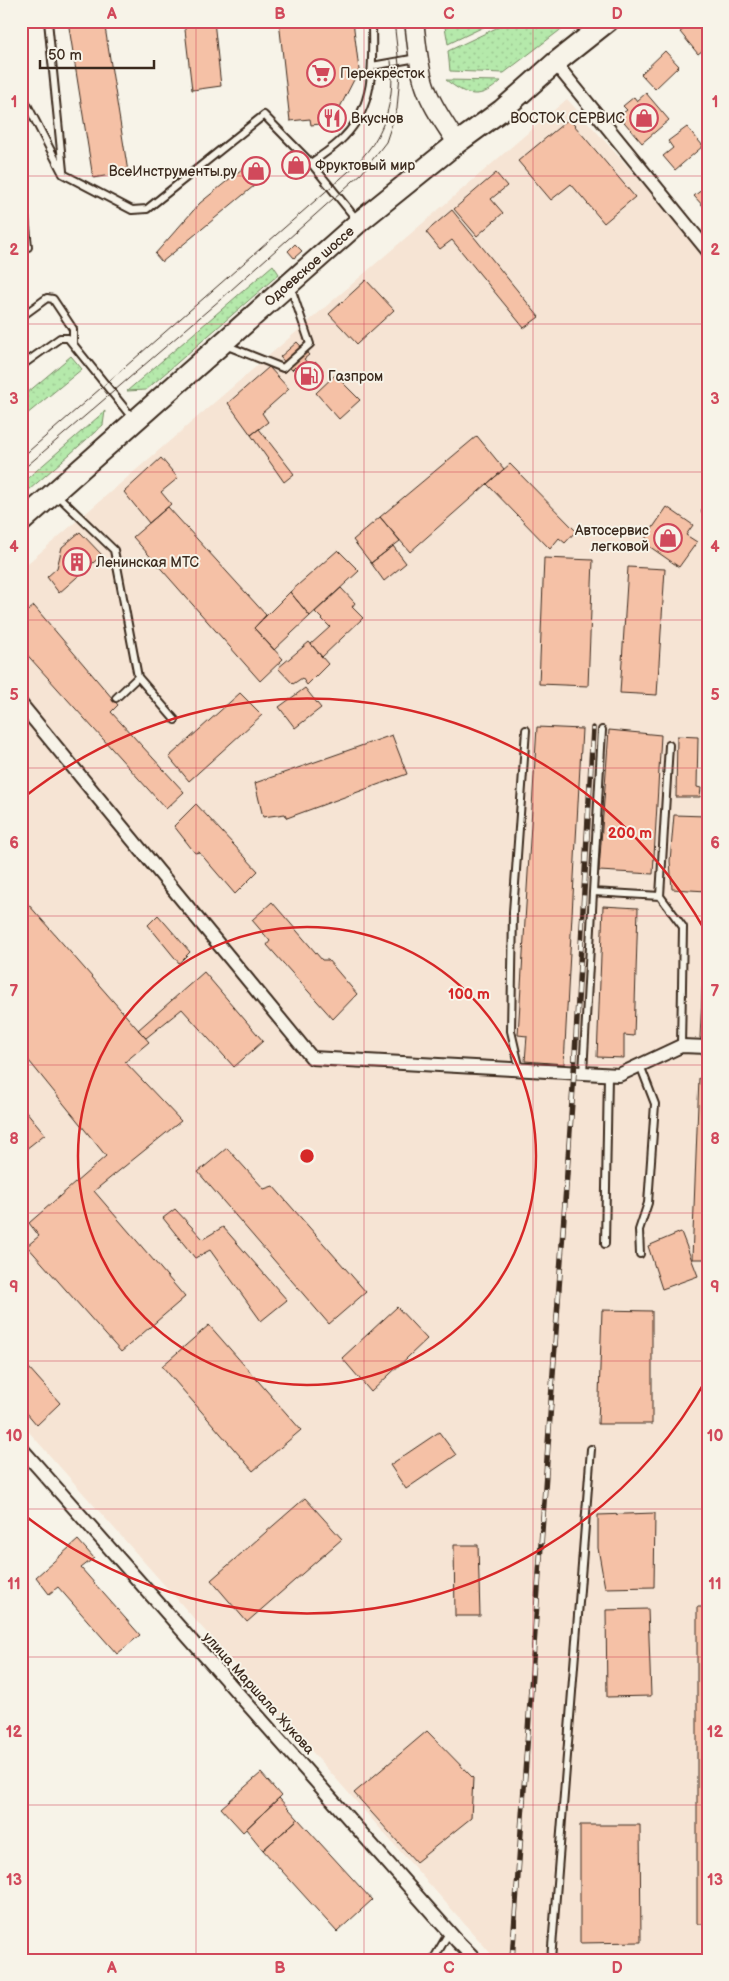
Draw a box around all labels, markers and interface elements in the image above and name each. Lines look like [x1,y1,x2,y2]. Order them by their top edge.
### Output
text: A [106,5,117,24]
text: B [274,5,286,24]
text: C [443,5,455,24]
text: D [611,5,623,24]
scale bar [40,38,154,70]
text: 50 m [48,46,82,65]
supermarket icon: Перекрёсток [306,58,336,88]
place label: Перекрёсток [340,65,425,82]
text: 1 [11,93,17,112]
text: 1 [712,93,718,112]
restaurant icon: Вкуснов [317,103,347,133]
shop icon: ВОСТОК СЕРВИС [629,103,659,133]
place label: Вкуснов [351,110,404,127]
place label: ВОСТОК СЕРВИС [510,110,626,127]
shop icon: Фруктовый мир [281,150,311,180]
shop icon: ВсеИнструменты.ру [241,156,271,186]
place label: Фруктовый мир [315,157,415,174]
place label: ВсеИнструменты.ру [109,163,238,180]
street label: Одоевское шоссе [261,223,358,310]
text: 2 [9,241,19,260]
text: 2 [710,241,720,260]
fuel station icon: Газпром [294,361,324,391]
place label: Газпром [328,368,383,385]
text: 3 [9,390,19,409]
text: 3 [710,390,720,409]
place label: Автосервис легковой [574,522,649,555]
shop icon: Автосервис легковой [653,523,683,553]
text: 4 [9,538,19,557]
text: 4 [710,538,720,557]
building icon: Ленинская МТС [62,547,92,577]
place label: Ленинская МТС [95,554,199,571]
text: 5 [9,686,19,705]
text: 5 [710,686,720,705]
text: 200 m [608,824,652,843]
text: 6 [9,834,19,853]
text: 6 [710,834,720,853]
text: 7 [10,982,19,1001]
text: 7 [711,982,720,1001]
text: 100 m [448,985,490,1004]
text: 8 [9,1130,19,1149]
text: 8 [710,1130,720,1149]
centre of rings [298,1147,316,1165]
text: 9 [9,1278,19,1297]
text: 9 [710,1278,720,1297]
text: 10 [6,1427,22,1446]
text: 10 [707,1427,723,1446]
text: 11 [7,1575,21,1594]
text: 11 [708,1575,722,1594]
street label: улица Маршала Жукова [199,1629,318,1758]
text: 12 [6,1723,23,1742]
text: 12 [707,1723,724,1742]
text: 13 [6,1871,22,1890]
text: 13 [707,1871,723,1890]
text: A [106,1959,117,1978]
text: B [274,1959,286,1978]
text: C [443,1959,455,1978]
text: D [611,1959,623,1978]

